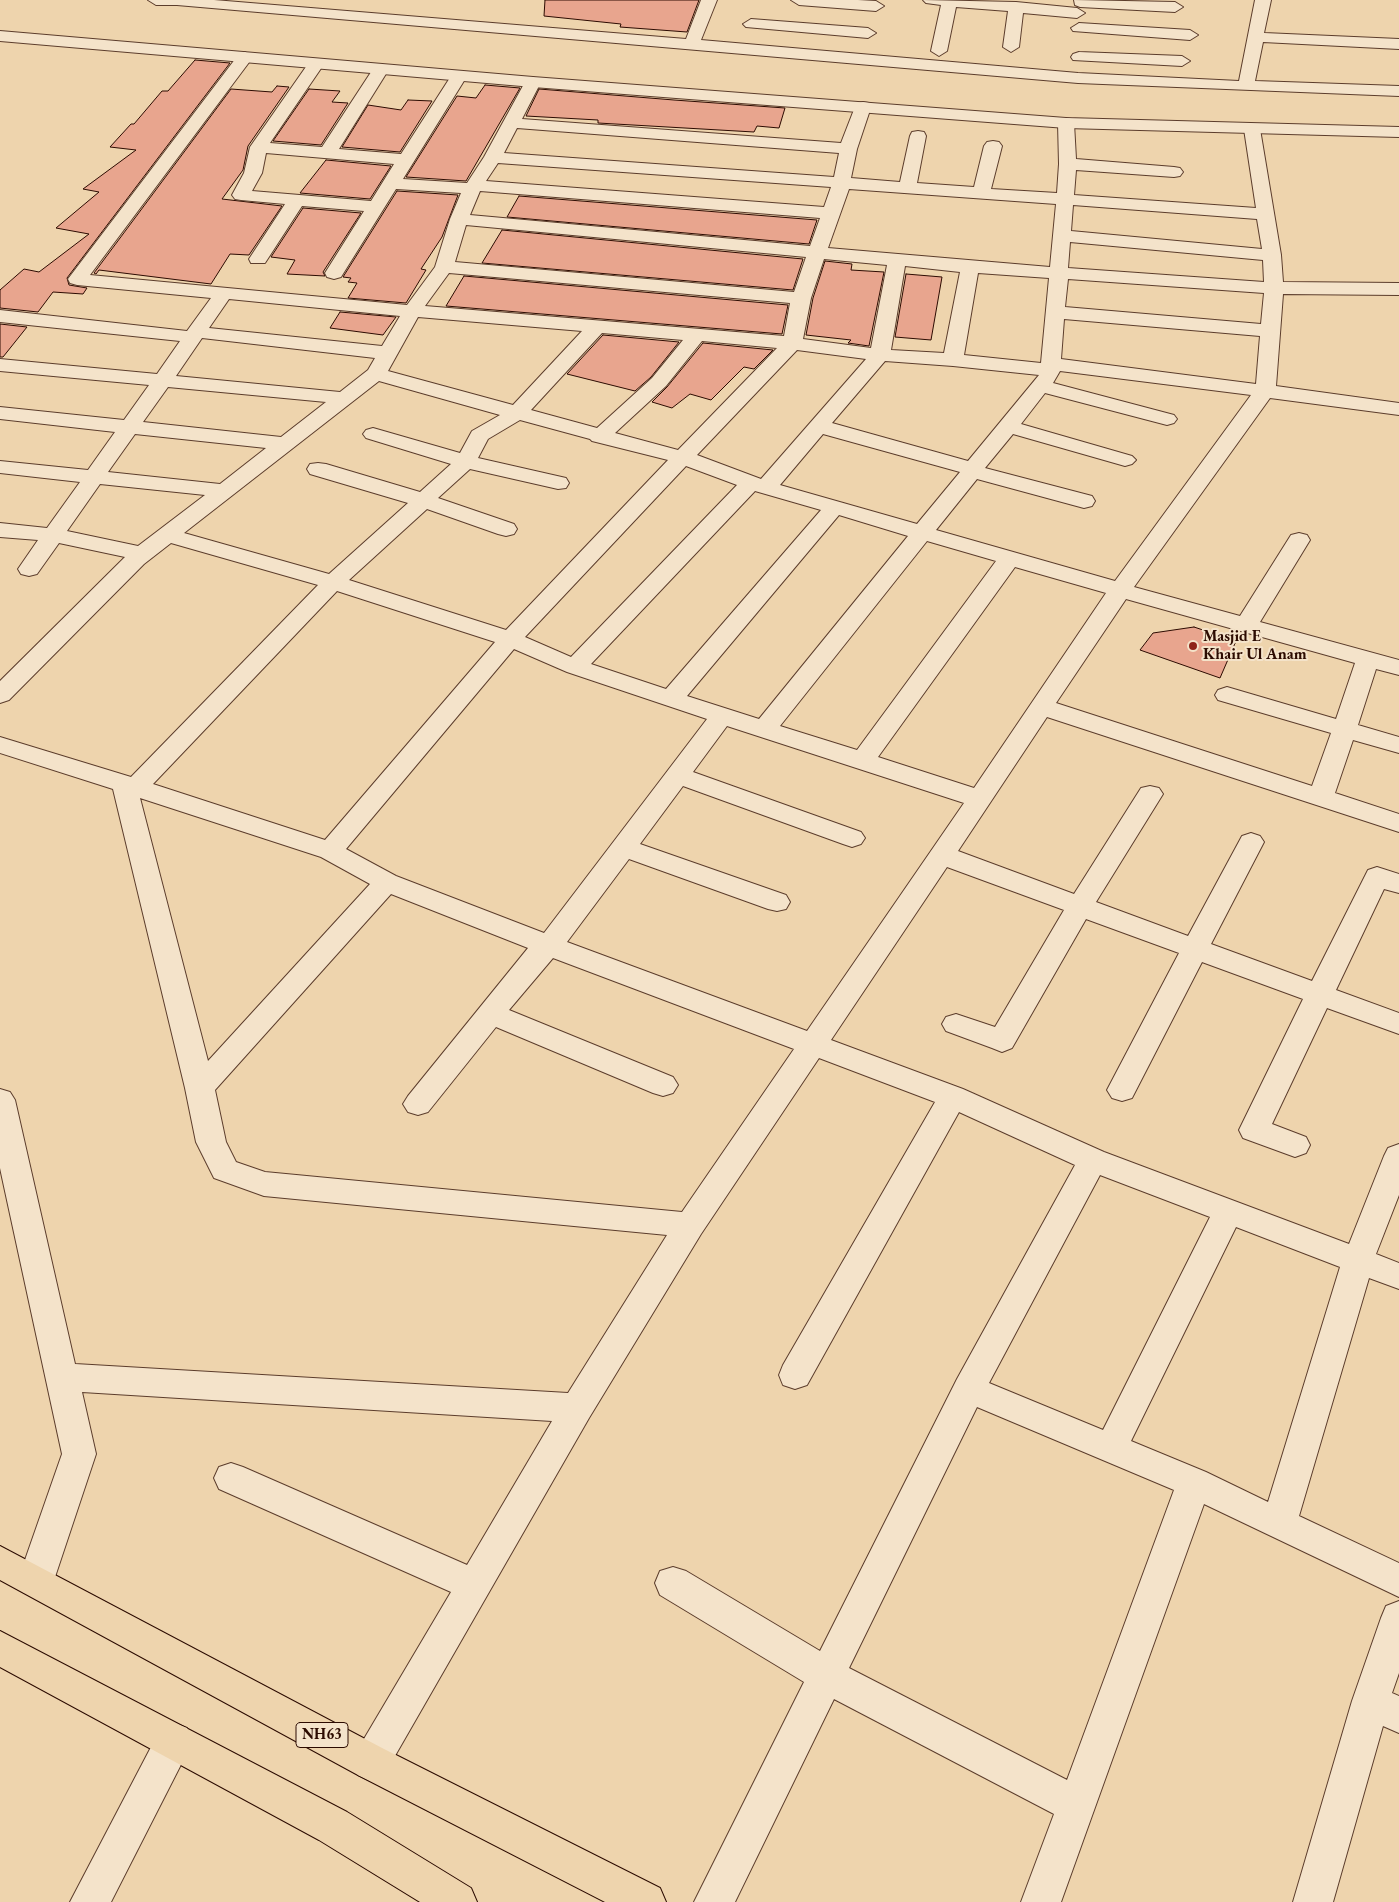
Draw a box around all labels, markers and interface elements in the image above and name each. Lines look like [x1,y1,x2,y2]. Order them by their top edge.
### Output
place label: Masjid E Khair Ul Anam [1203,627,1307,665]
marker: Masjid E Khair Ul Anam [1187,640,1199,652]
road number: NH63 [296,1722,348,1748]

